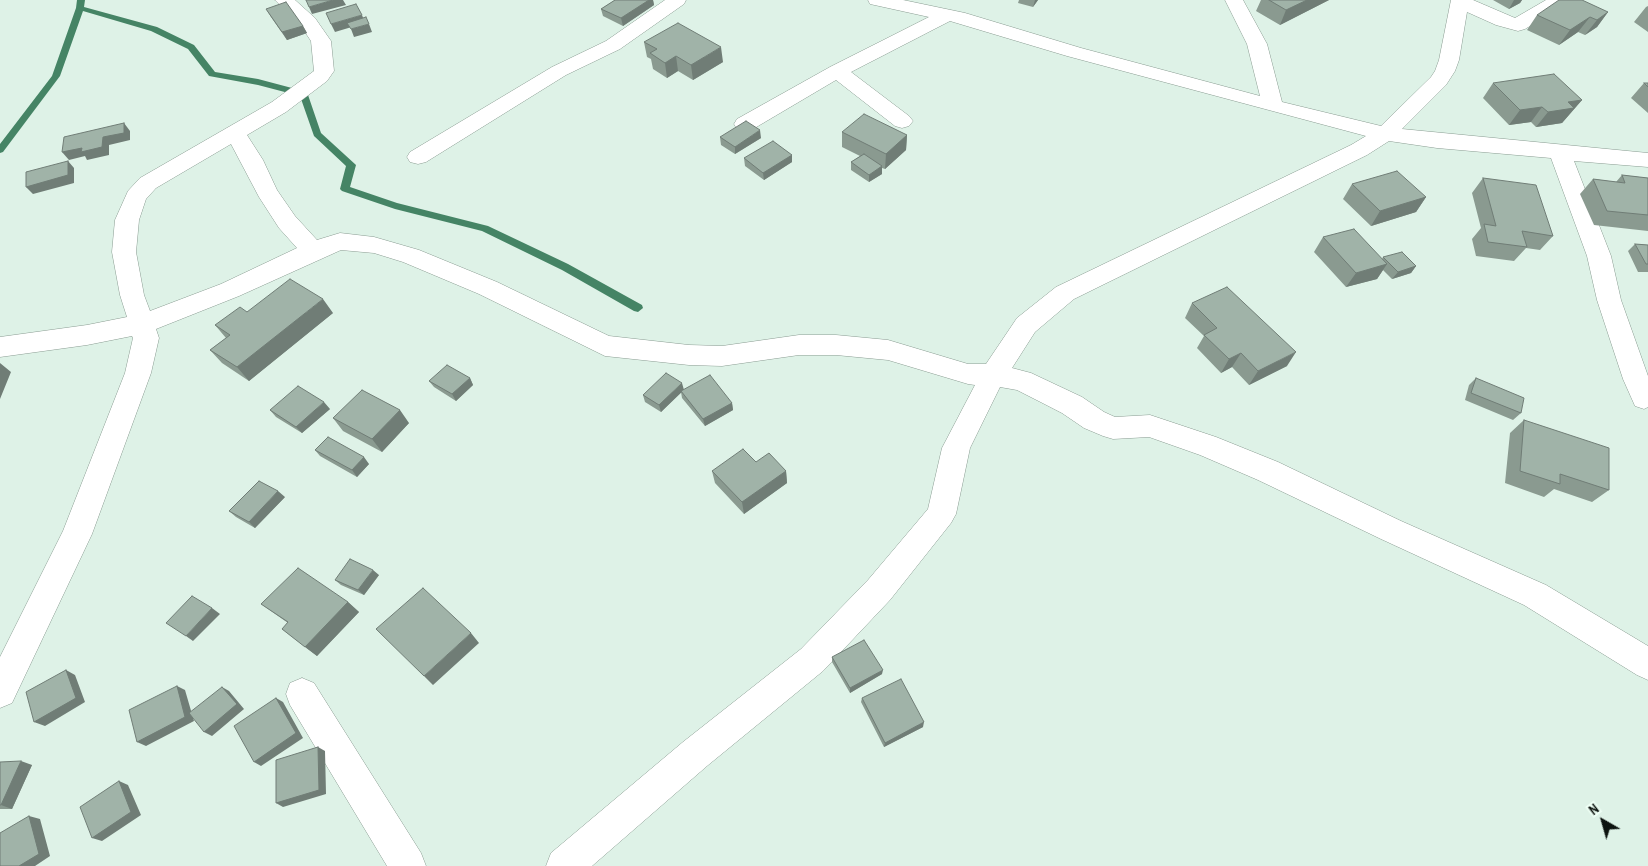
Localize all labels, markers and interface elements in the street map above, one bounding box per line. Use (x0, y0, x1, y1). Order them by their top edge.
north arrow (1578, 796, 1628, 846)
text: N (1585, 800, 1603, 819)

